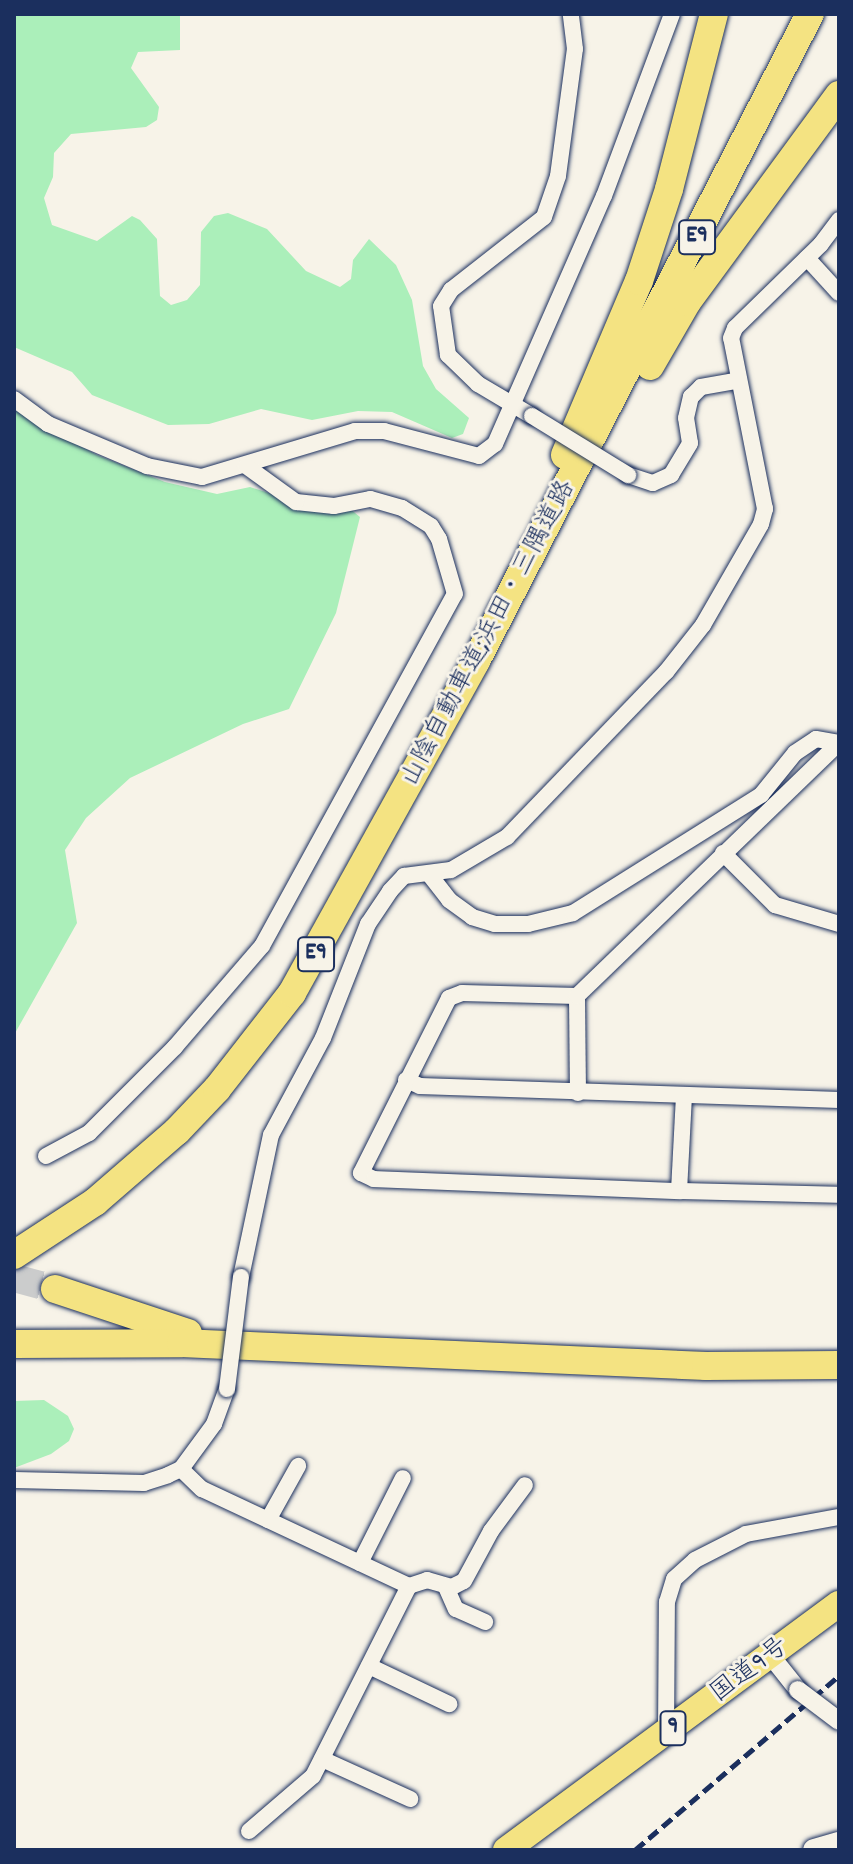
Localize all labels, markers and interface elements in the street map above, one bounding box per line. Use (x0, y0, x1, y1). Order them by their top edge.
road number: E9 (677, 217, 717, 257)
street label: 山陰自動車道;浜田・三隅道路 (395, 476, 583, 792)
road number: E9 (296, 934, 336, 974)
street label: 国道9号 (705, 1631, 795, 1711)
road number: 9 (659, 1708, 687, 1748)

